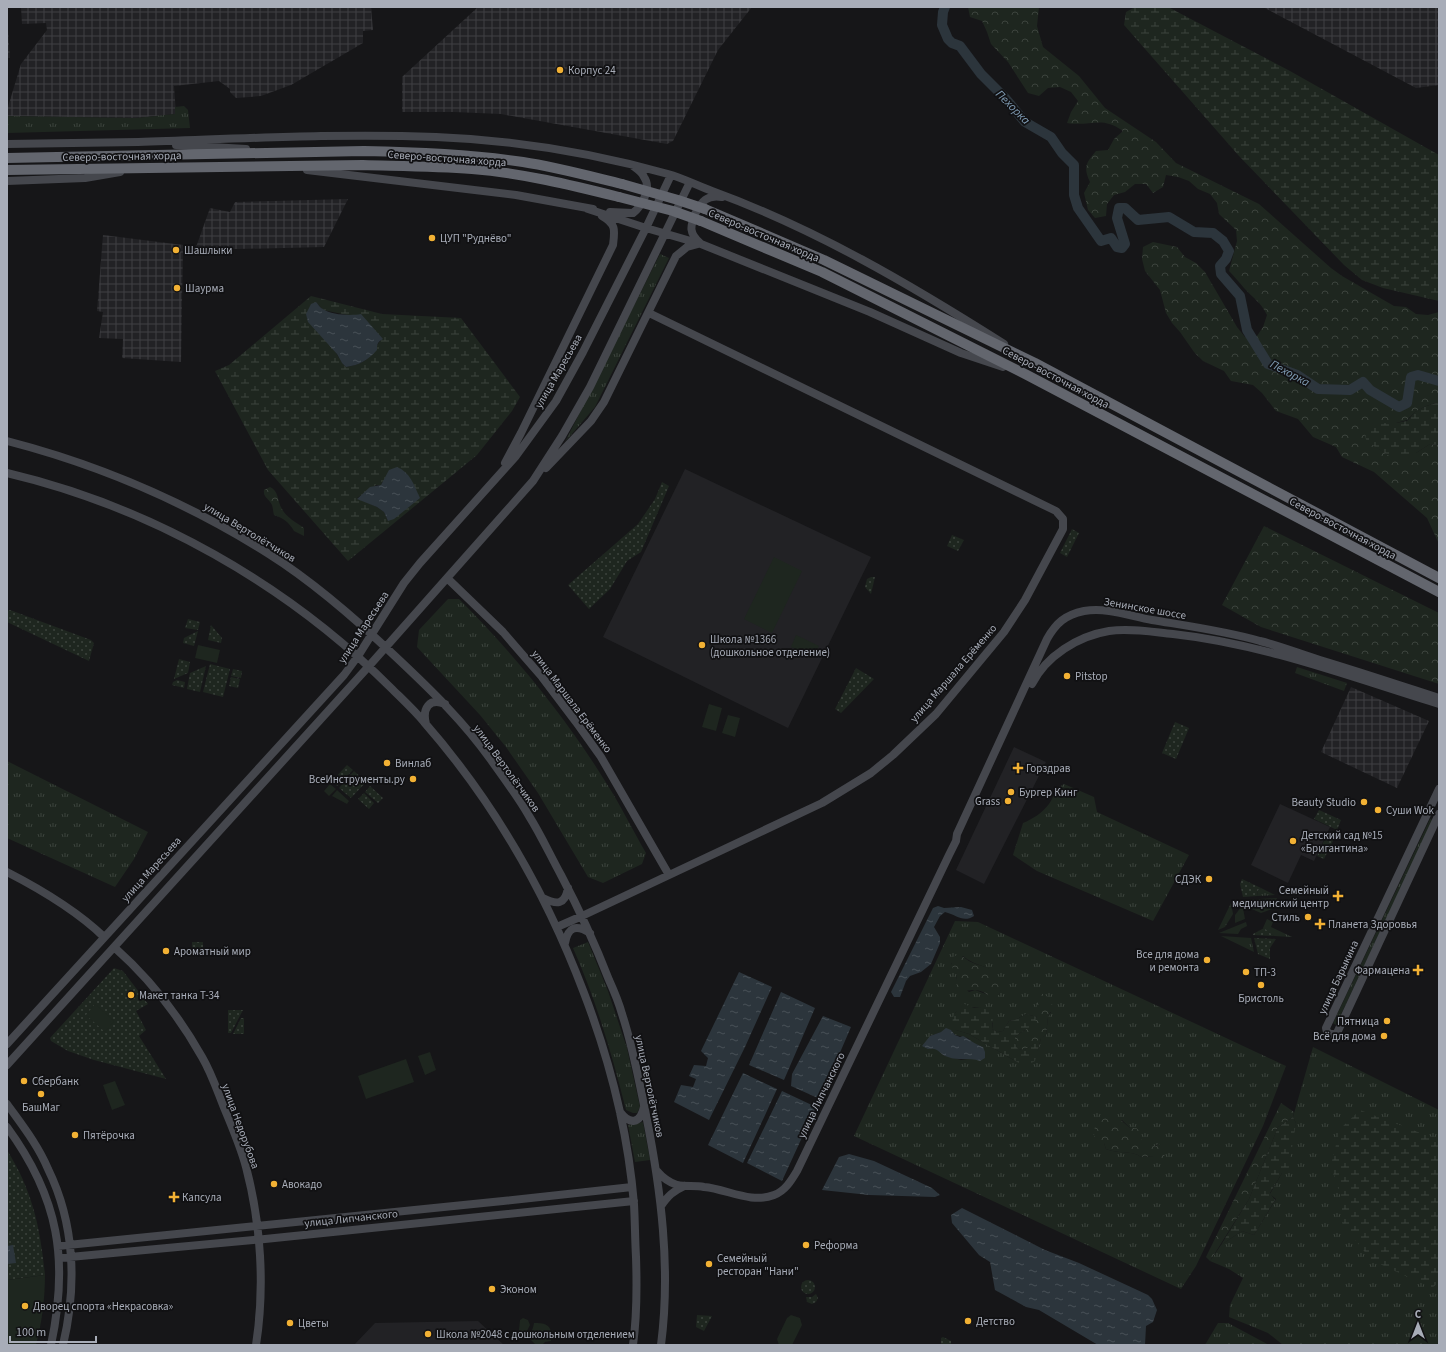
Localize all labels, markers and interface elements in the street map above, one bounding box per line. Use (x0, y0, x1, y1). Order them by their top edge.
place label: Корпус 24 (568, 63, 616, 78)
marker: Корпус 24 (555, 65, 565, 75)
water label: Пехорка (991, 86, 1034, 129)
street label: Северо-восточная хорда (387, 147, 507, 170)
street label: Северо-восточная хорда (62, 148, 182, 165)
street label: Северо-восточная хорда (706, 205, 822, 266)
place label: ЦУП "Руднёво" (440, 231, 511, 246)
marker: ЦУП "Руднёво" (427, 233, 437, 243)
place label: Шашлыки (184, 243, 232, 258)
marker: Шашлыки (171, 245, 181, 255)
place label: Шаурма (185, 281, 224, 296)
marker: Шаурма (172, 283, 182, 293)
street label: улица Маресьева (531, 331, 586, 411)
street label: Северо-восточная хорда (1000, 343, 1112, 412)
water label: Пехорка (1267, 356, 1313, 391)
street label: Северо-восточная хорда (1287, 494, 1399, 563)
street label: улица Вертолётчиков (201, 499, 299, 566)
street label: улица Маресьева (334, 588, 392, 666)
street label: Зенинское шоссе (1103, 594, 1188, 623)
street label: улица Маршала Ерёменко (907, 621, 1000, 726)
place label: Школа №1366 (дошкольное отделение) (710, 632, 830, 660)
marker: Школа №1366 (дошкольное отделение) (697, 640, 707, 650)
street label: улица Маршала Ерёменко (528, 647, 615, 756)
place label: Pitstop (1075, 669, 1108, 684)
marker: Pitstop (1062, 671, 1072, 681)
street label: улица Вертолётчиков (470, 722, 544, 815)
place label: Винлаб (395, 756, 431, 771)
marker: Винлаб (382, 758, 392, 768)
place label: Горздрав (1026, 761, 1071, 776)
marker: Горздрав (1013, 763, 1023, 773)
place label: ВсеИнструменты.ру (309, 772, 405, 787)
marker: ВсеИнструменты.ру (408, 774, 418, 784)
place label: Бургер Кинг (1019, 785, 1078, 800)
marker: Бургер Кинг (1006, 787, 1016, 797)
place label: Grass (975, 794, 1000, 809)
place label: Beauty Studio (1292, 795, 1356, 810)
marker: Grass (1003, 796, 1013, 806)
marker: Beauty Studio (1359, 797, 1369, 807)
place label: Суши Wok (1386, 803, 1435, 818)
marker: Суши Wok (1373, 805, 1383, 815)
place label: Детский сад №15 «Бригантина» (1301, 828, 1383, 856)
street label: улица Маресьева (118, 833, 185, 905)
marker: Детский сад №15 «Бригантина» (1288, 836, 1298, 846)
place label: СДЭК (1175, 872, 1202, 887)
marker: СДЭК (1204, 874, 1214, 884)
place label: Семейный медицинский центр (1232, 883, 1329, 911)
marker: Семейный медицинский центр (1332, 890, 1344, 902)
place label: Стиль (1272, 910, 1300, 925)
marker: Стиль (1303, 912, 1313, 922)
place label: Планета Здоровья (1328, 917, 1417, 932)
marker: Планета Здоровья (1315, 919, 1325, 929)
street label: улица Барыкина (1315, 938, 1362, 1017)
place label: Ароматный мир (174, 944, 251, 959)
marker: Ароматный мир (161, 946, 171, 956)
place label: Все для дома и ремонта (1136, 947, 1199, 975)
marker: Все для дома и ремонта (1202, 955, 1212, 965)
place label: Фармацена (1355, 963, 1410, 978)
place label: ТП-3 (1254, 965, 1276, 980)
marker: Фармацена (1413, 965, 1423, 975)
marker: ТП-3 (1241, 967, 1251, 977)
marker: Бристоль (1256, 980, 1266, 990)
place label: Макет танка Т-34 (139, 988, 220, 1003)
marker: Макет танка Т-34 (126, 990, 136, 1000)
place label: Бристоль (1238, 991, 1284, 1006)
place label: Пятница (1337, 1014, 1379, 1029)
marker: Пятница (1382, 1016, 1392, 1026)
place label: Всё для дома (1313, 1029, 1376, 1044)
marker: Всё для дома (1379, 1031, 1389, 1041)
street label: улица Вертолётчиков (631, 1033, 668, 1139)
street label: улица Липчанского (794, 1050, 849, 1141)
place label: Сбербанк (32, 1074, 79, 1089)
marker: Сбербанк (19, 1076, 29, 1086)
street label: улица Недорубова (218, 1081, 263, 1171)
marker: БашМаг (36, 1089, 46, 1099)
place label: БашМаг (22, 1100, 61, 1115)
place label: Пятёрочка (83, 1128, 135, 1143)
marker: Пятёрочка (70, 1130, 80, 1140)
place label: Авокадо (282, 1177, 322, 1192)
marker: Авокадо (269, 1179, 279, 1189)
place label: Капсула (182, 1190, 222, 1205)
marker: Капсула (169, 1192, 179, 1202)
street label: улица Липчанского (304, 1206, 399, 1231)
place label: Реформа (814, 1238, 858, 1253)
marker: Реформа (801, 1240, 811, 1250)
place label: Семейный ресторан "Нани" (717, 1251, 799, 1279)
marker: Семейный ресторан "Нани" (704, 1259, 714, 1269)
place label: Эконом (500, 1282, 537, 1297)
marker: Эконом (487, 1284, 497, 1294)
place label: Дворец спорта «Некрасовка» (33, 1299, 174, 1314)
marker: Дворец спорта «Некрасовка» (20, 1301, 30, 1311)
north arrow (1398, 1304, 1438, 1344)
text: С (1415, 1307, 1422, 1322)
place label: Детство (976, 1314, 1015, 1329)
place label: Цветы (298, 1316, 329, 1331)
marker: Детство (963, 1316, 973, 1326)
scale bar (10, 1318, 96, 1344)
marker: Цветы (285, 1318, 295, 1328)
text: 100 m (16, 1324, 46, 1341)
place label: Школа №2048 с дошкольным отделением (436, 1327, 635, 1342)
marker: Школа №2048 с дошкольным отделением (423, 1329, 433, 1339)

